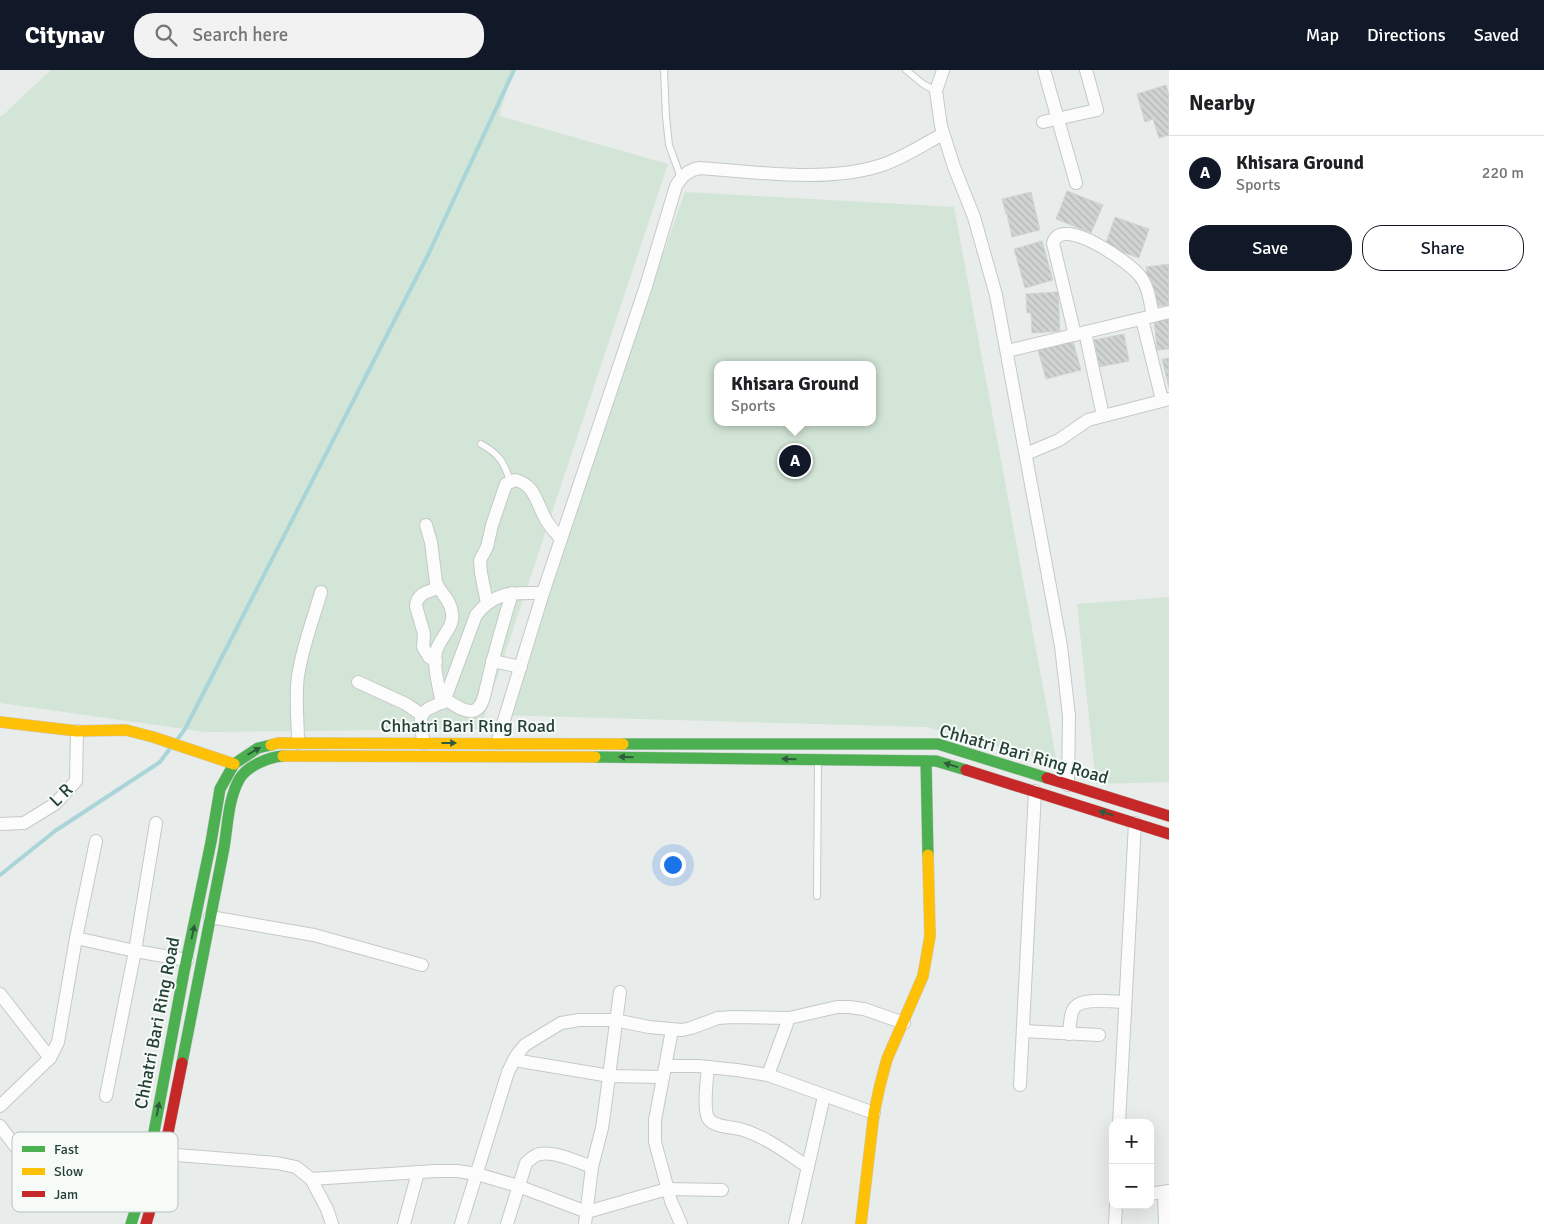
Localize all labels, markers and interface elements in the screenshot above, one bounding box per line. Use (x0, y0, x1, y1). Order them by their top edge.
search box (134, 13, 484, 58)
text: Citynav (25, 20, 104, 50)
icon: search (152, 21, 180, 49)
text: Search here (192, 23, 288, 47)
text: Map (1306, 24, 1339, 46)
text: Directions (1367, 24, 1446, 46)
text: Saved (1474, 24, 1519, 46)
text: Nearby (1189, 90, 1255, 116)
text: Khisara Ground (1236, 151, 1364, 175)
text: A (1200, 163, 1210, 183)
text: 220 m (1482, 163, 1524, 183)
text: Sports (1236, 175, 1281, 195)
button: Save (1189, 225, 1352, 271)
button: Share (1362, 225, 1524, 271)
popup (714, 361, 876, 426)
text: Khisara Ground (731, 372, 859, 396)
text: Sports (731, 396, 776, 416)
pin: A (779, 442, 811, 480)
street label: Chhatri Bari Ring Road (381, 715, 555, 737)
street label: Chhatri Bari Ring Road (937, 719, 1111, 789)
one-way arrow (441, 739, 457, 747)
one-way arrow (247, 747, 260, 756)
one-way arrow (618, 753, 634, 761)
one-way arrow (781, 755, 797, 763)
one-way arrow (943, 761, 958, 769)
street label: L R (45, 779, 77, 811)
one-way arrow (1098, 809, 1113, 817)
your location (660, 852, 686, 878)
one-way arrow (189, 924, 197, 939)
street label: Chhatri Bari Ring Road (130, 935, 184, 1111)
one-way arrow (155, 1100, 163, 1116)
map controls (1109, 1119, 1154, 1209)
button: + (1109, 1119, 1154, 1164)
legend (12, 1132, 178, 1212)
text: Fast (54, 1141, 79, 1158)
text: Slow (54, 1163, 83, 1180)
button: − (1109, 1164, 1154, 1209)
text: Jam (54, 1186, 78, 1203)

